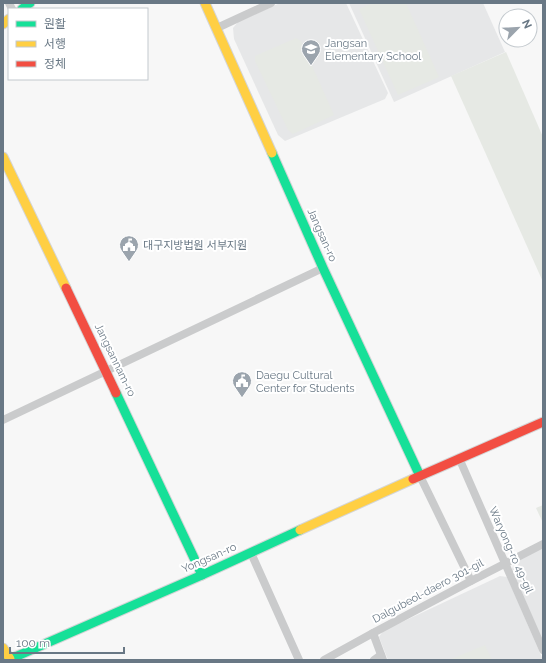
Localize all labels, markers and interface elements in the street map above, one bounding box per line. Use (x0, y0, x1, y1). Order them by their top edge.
legend (8, 8, 148, 80)
north arrow (498, 8, 538, 48)
text: 원활 (44, 17, 66, 31)
text: N (519, 18, 534, 31)
text: 서행 (44, 37, 66, 51)
place label: Jangsan Elementary School (325, 37, 421, 63)
school or university icon: Jangsan Elementary School (300, 38, 322, 66)
text: 정체 (44, 57, 66, 71)
street label: Jangsan-ro (304, 206, 340, 264)
public building icon: 대구지방법원 서부지원 (118, 234, 140, 262)
place label: 대구지방법원 서부지원 (143, 239, 247, 252)
street label: Jangsannam-ro (92, 321, 138, 399)
place label: Daegu Cultural Center for Students (256, 369, 355, 395)
public building icon: Daegu Cultural Center for Students (231, 370, 253, 398)
street label: Waryong-ro 49-gil (486, 505, 536, 595)
street label: Yongsan-ro (180, 540, 239, 576)
street label: Dalgubeol-daero 301-gil (370, 556, 486, 626)
scale bar (10, 629, 124, 655)
text: 100 m (16, 636, 50, 650)

